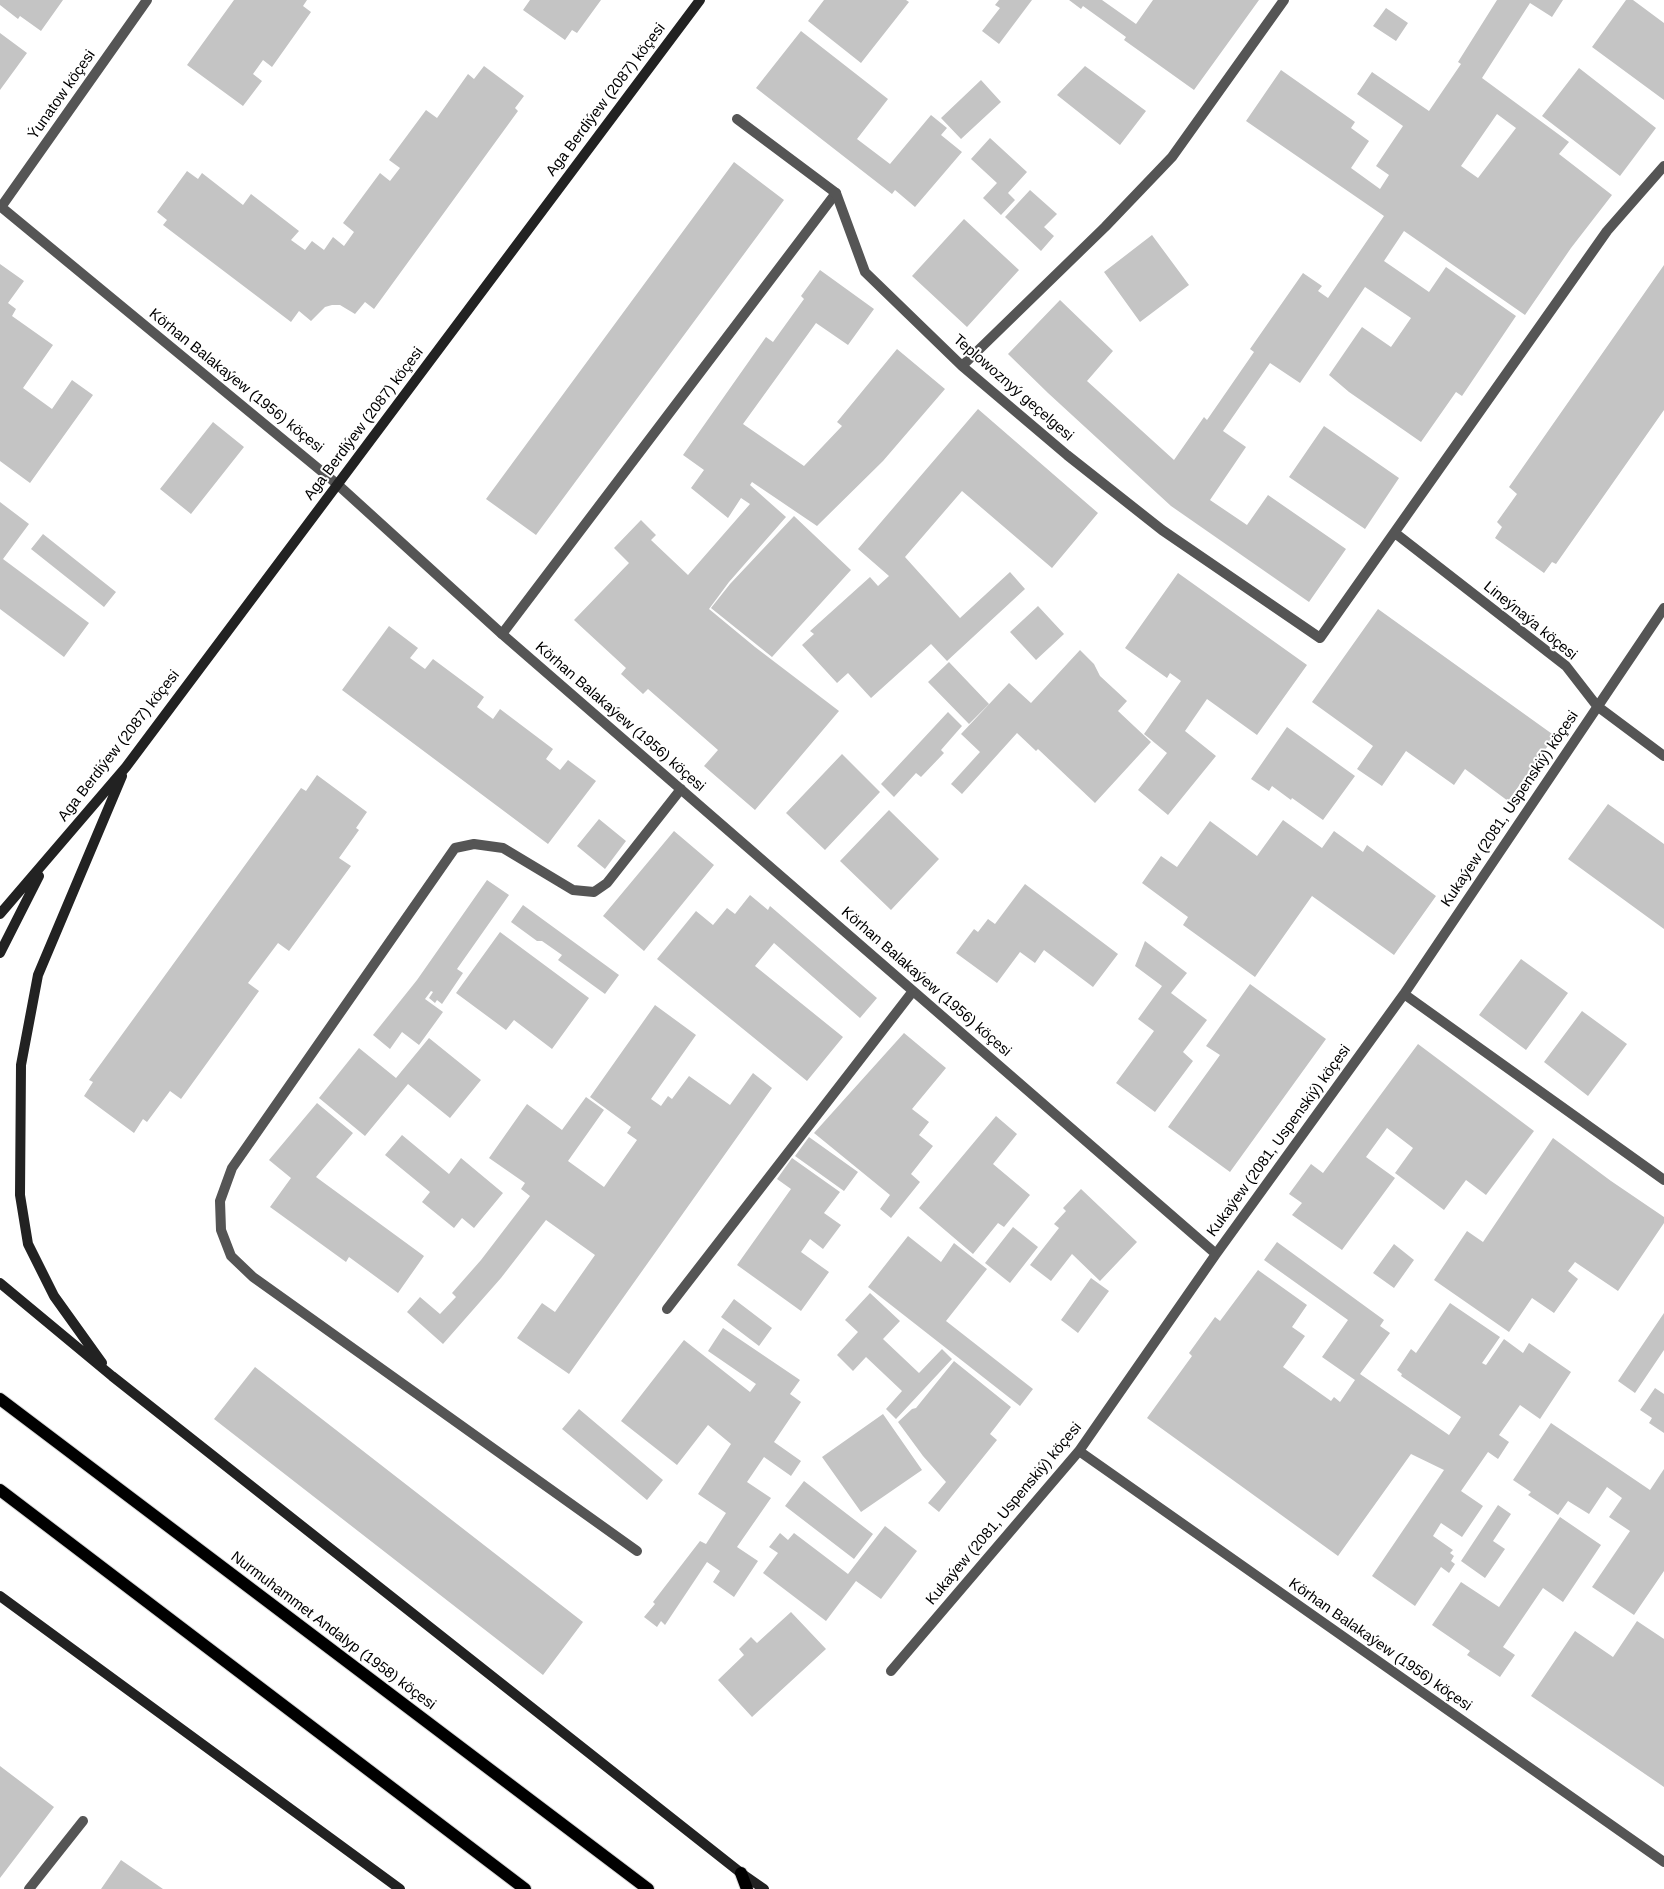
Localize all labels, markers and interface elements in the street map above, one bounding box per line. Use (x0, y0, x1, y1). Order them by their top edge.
street label: Aga Berdiýew (2087) köçesi (543, 20, 669, 180)
street label: Ýunatow köçesi (24, 47, 100, 143)
street label: Körhan Balakaýew (1956) köçesi (145, 305, 327, 457)
street label: Teplowoznyý geçelgesi (949, 331, 1077, 445)
street label: Aga Berdiýew (2087) köçesi (301, 344, 427, 504)
street label: Lineýnaýa köçesi (1480, 578, 1580, 664)
street label: Körhan Balakaýew (1956) köçesi (531, 638, 709, 796)
street label: Aga Berdiýew (2087) köçesi (54, 667, 184, 825)
street label: Kukaýew (2081, Uspenskiý) köçesi (1438, 708, 1582, 910)
street label: Körhan Balakaýew (1956) köçesi (837, 903, 1015, 1061)
street label: Kukaýew (2081, Uspenskiý) köçesi (1203, 1042, 1355, 1240)
street label: Kukaýew (2081, Uspenskiý) köçesi (922, 1419, 1086, 1609)
street label: Nurmuhammet Andalyp (1958) köçesi (227, 1548, 439, 1714)
street label: Körhan Balakaýew (1956) köçesi (1285, 1575, 1475, 1715)

